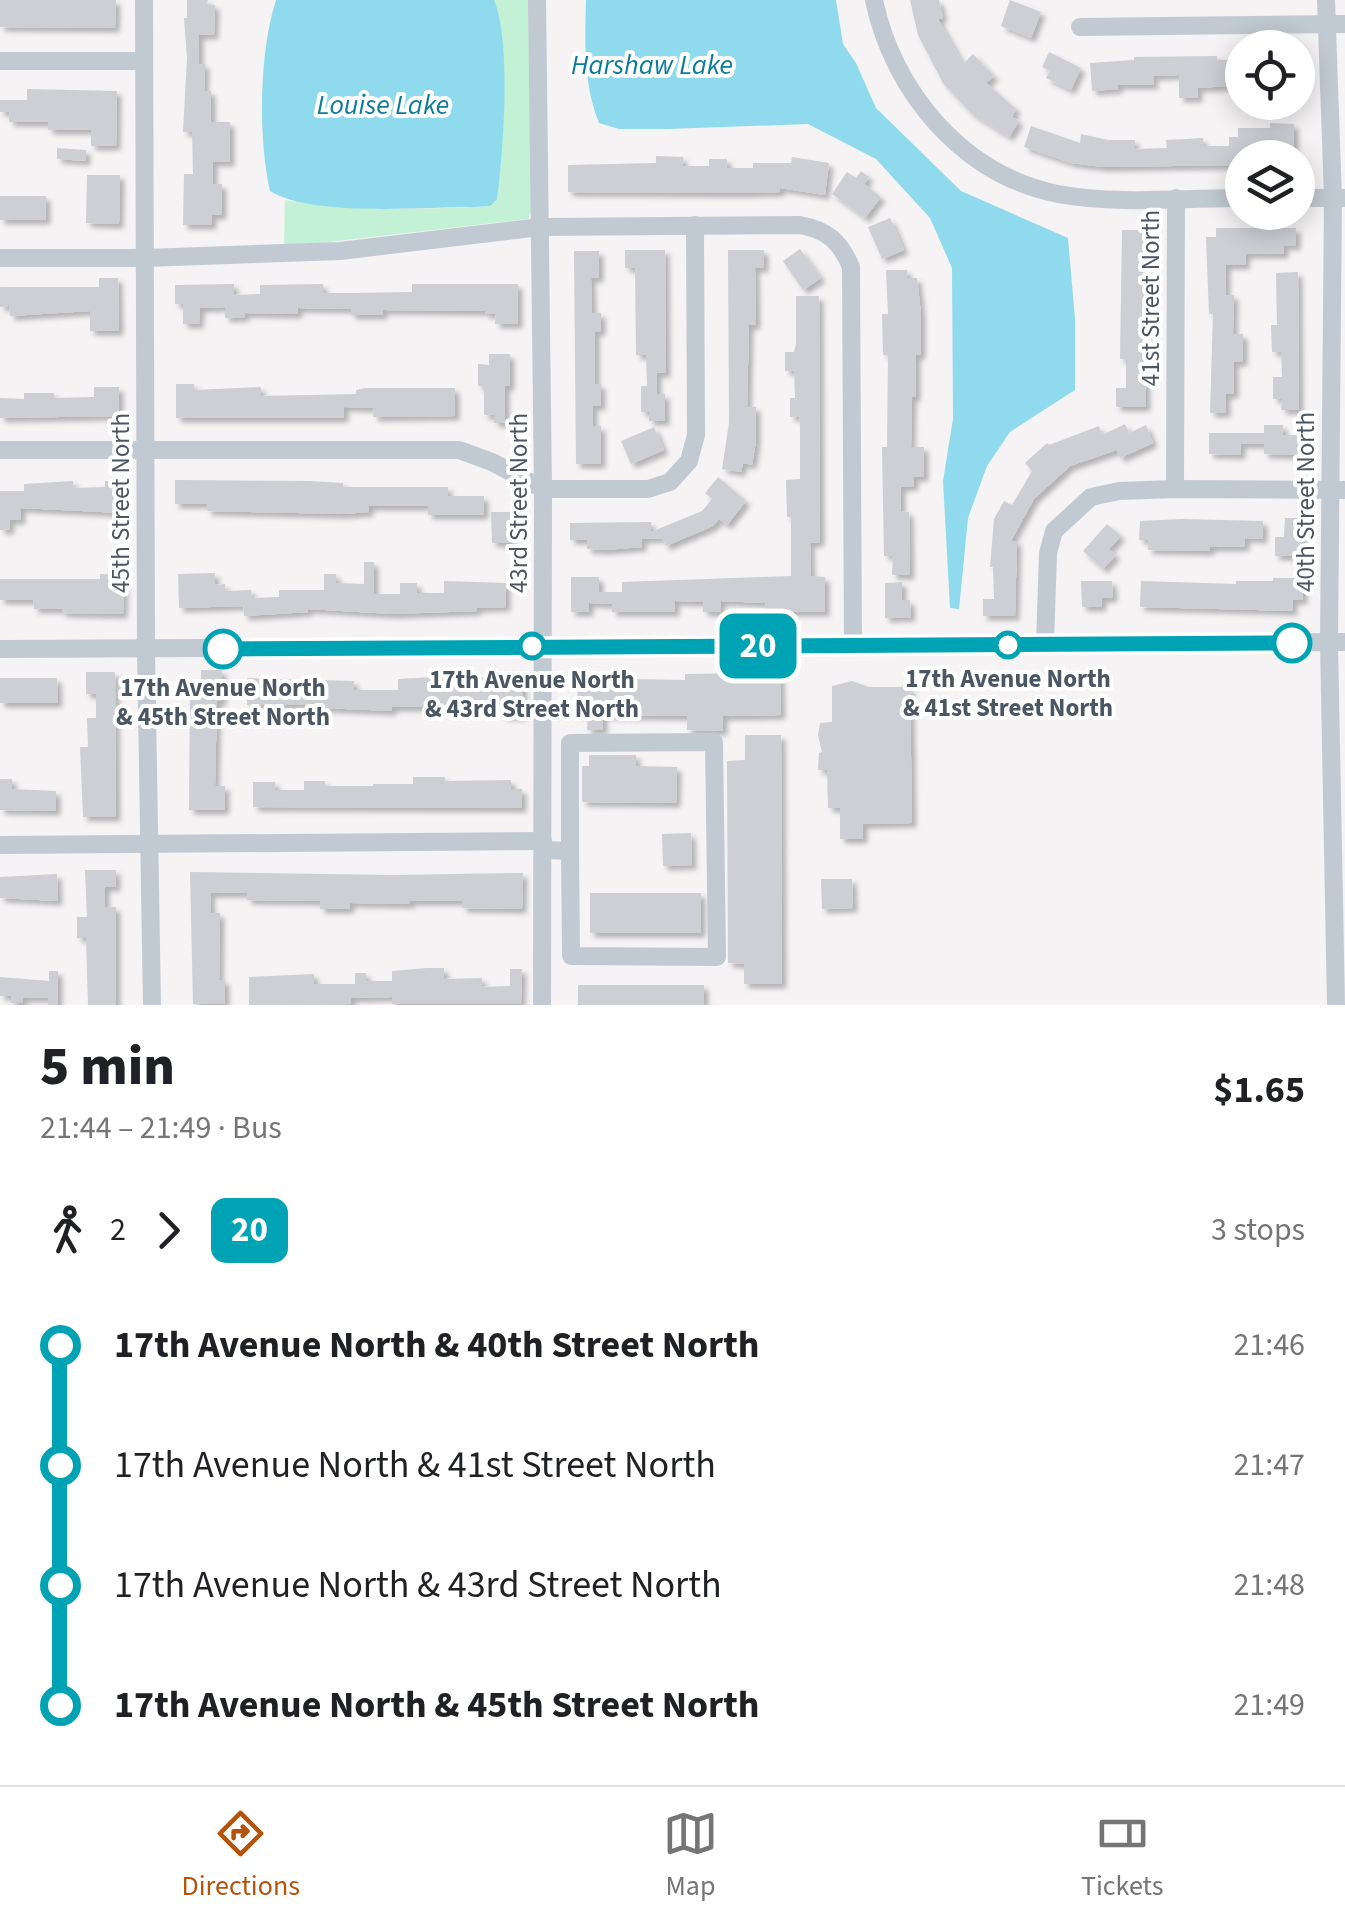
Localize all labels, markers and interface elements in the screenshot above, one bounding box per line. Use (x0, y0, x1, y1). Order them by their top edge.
map controls (1225, 30, 1315, 230)
button: locate (1225, 30, 1315, 120)
water label: Harshaw Lake (571, 45, 733, 85)
water label: Louise Lake (317, 85, 449, 125)
button: layers (1225, 140, 1315, 230)
street label: 41st Street North (1133, 210, 1169, 386)
street label: 40th Street North (1288, 412, 1324, 592)
street label: 45th Street North (103, 413, 139, 593)
street label: 43rd Street North (501, 413, 537, 593)
line badge: 20 (713, 614, 803, 678)
text: 20 (740, 621, 776, 671)
unlabelled marker (1273, 624, 1311, 662)
marker: 17th Avenue North & 45th Street North (204, 630, 242, 668)
marker: 17th Avenue North & 41st Street North (995, 632, 1021, 658)
marker: 17th Avenue North & 43rd Street North (519, 633, 545, 659)
place label: 17th Avenue North & 41st Street North (903, 661, 1113, 726)
place label: 17th Avenue North & 43rd Street North (425, 662, 639, 727)
place label: 17th Avenue North & 45th Street North (116, 670, 330, 735)
text: 5 min (40, 1028, 175, 1106)
text: $1.65 (1213, 1063, 1305, 1117)
text: 21:44 – 21:49 · Bus (40, 1105, 282, 1151)
icon: walk (40, 1203, 95, 1258)
icon: forward (141, 1203, 196, 1258)
text: 20 (231, 1205, 268, 1255)
text: 2 (110, 1207, 126, 1253)
text: 3 stops (1211, 1207, 1305, 1253)
text: 17th Avenue North & 40th Street North (114, 1318, 759, 1372)
text: 21:46 (1233, 1322, 1305, 1368)
text: 17th Avenue North & 41st Street North (114, 1438, 716, 1492)
text: 21:47 (1233, 1442, 1305, 1488)
text: 17th Avenue North & 43rd Street North (114, 1558, 722, 1612)
text: 21:48 (1233, 1562, 1305, 1608)
text: 17th Avenue North & 45th Street North (114, 1678, 759, 1732)
text: 21:49 (1233, 1682, 1305, 1728)
tab: Directions (181, 1806, 300, 1906)
tab: Map (663, 1806, 718, 1906)
tab: Tickets (1081, 1806, 1164, 1906)

